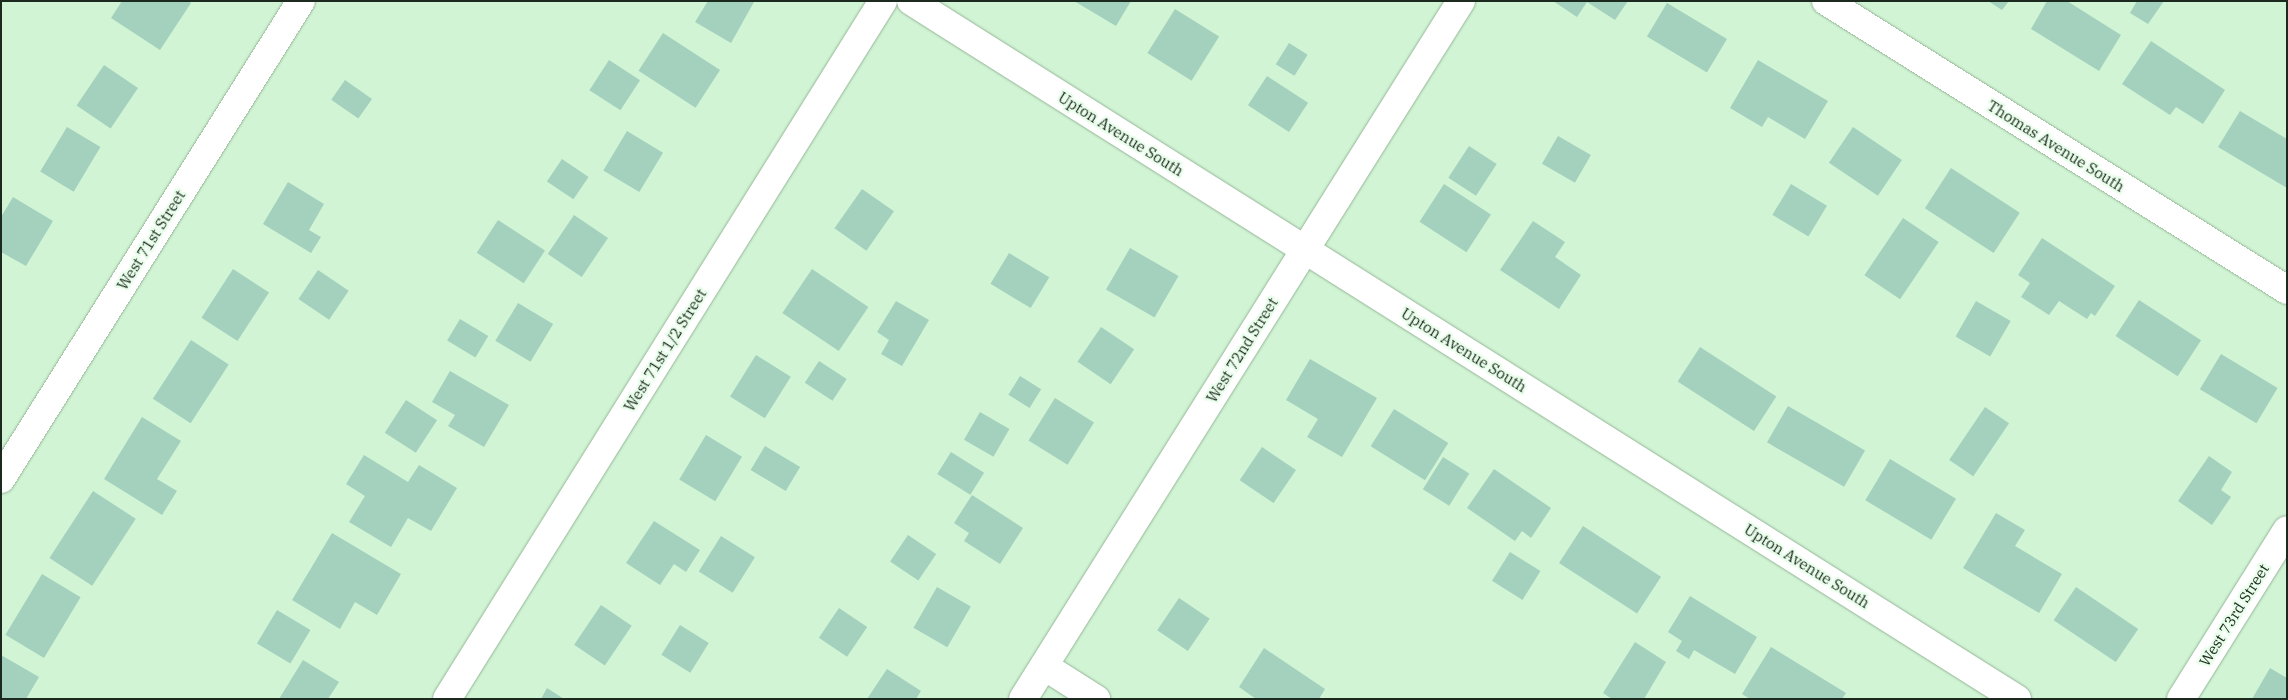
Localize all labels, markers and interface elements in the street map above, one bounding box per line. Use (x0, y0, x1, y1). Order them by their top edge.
street label: Upton Avenue South (1055, 88, 1187, 180)
street label: Thomas Avenue South (1984, 96, 2128, 196)
street label: West 71st Street (113, 187, 189, 293)
street label: West 71st 1/2 Street (620, 285, 710, 415)
street label: West 72nd Street (1203, 294, 1281, 406)
street label: Upton Avenue South (1398, 304, 1530, 396)
street label: Upton Avenue South (1741, 520, 1873, 612)
street label: West 73rd Street (2195, 561, 2273, 669)

